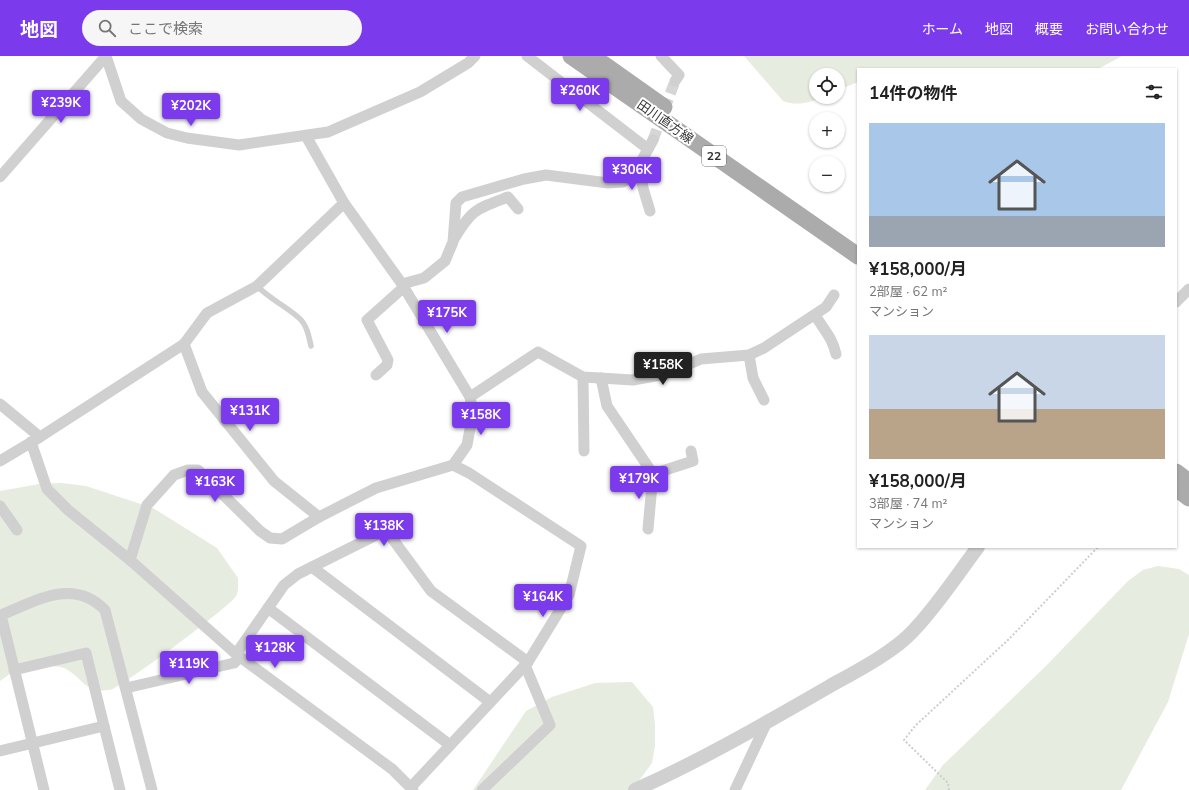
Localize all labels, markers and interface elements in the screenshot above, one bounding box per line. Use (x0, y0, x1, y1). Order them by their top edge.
search box (82, 10, 362, 46)
text: 地図 (20, 17, 58, 43)
icon: search (96, 17, 118, 39)
text: ここで検索 (128, 19, 203, 39)
text: ホーム (921, 20, 963, 39)
text: 地図 (985, 20, 1013, 39)
text: 概要 (1035, 20, 1063, 39)
text: お問い合わせ (1085, 20, 1169, 39)
map controls (809, 68, 845, 192)
button: locate (809, 68, 845, 104)
pin: ¥260K (552, 78, 608, 112)
icon: filters (1143, 81, 1165, 103)
text: ¥260K (560, 82, 600, 100)
text: 14件の物件 (869, 82, 957, 105)
pin: ¥239K (33, 90, 89, 124)
pin: ¥202K (163, 93, 219, 127)
text: ¥239K (41, 94, 81, 112)
street label: 田川直方線 (633, 96, 697, 148)
text: ¥202K (171, 97, 211, 115)
button: + (809, 112, 845, 148)
road number: 22 (702, 146, 726, 166)
icon: home (981, 149, 1053, 221)
button: − (809, 156, 845, 192)
pin: ¥306K (604, 157, 660, 191)
text: ¥306K (612, 161, 652, 179)
text: ¥158,000/月 (869, 258, 967, 281)
text: 2部屋 · 62 m² (869, 283, 947, 301)
pin: ¥175K (419, 300, 475, 334)
text: マンション (869, 303, 934, 321)
text: ¥175K (427, 304, 467, 322)
pin: ¥158K (635, 352, 691, 386)
text: ¥158K (643, 356, 683, 374)
icon: home (981, 361, 1053, 433)
pin: ¥131K (222, 398, 278, 432)
text: ¥131K (230, 402, 270, 420)
pin: ¥158K (453, 402, 509, 436)
text: ¥158K (461, 406, 501, 424)
pin: ¥179K (611, 466, 667, 500)
pin: ¥163K (187, 469, 243, 503)
text: ¥179K (619, 470, 659, 488)
text: ¥158,000/月 (869, 470, 967, 493)
text: ¥163K (195, 473, 235, 491)
text: 3部屋 · 74 m² (869, 495, 947, 513)
pin: ¥138K (356, 513, 412, 547)
text: マンション (869, 515, 934, 533)
text: ¥138K (364, 517, 404, 535)
pin: ¥164K (515, 584, 571, 618)
text: ¥164K (523, 588, 563, 606)
pin: ¥128K (247, 635, 303, 669)
text: ¥128K (255, 639, 295, 657)
pin: ¥119K (161, 651, 217, 685)
text: ¥119K (169, 655, 209, 673)

